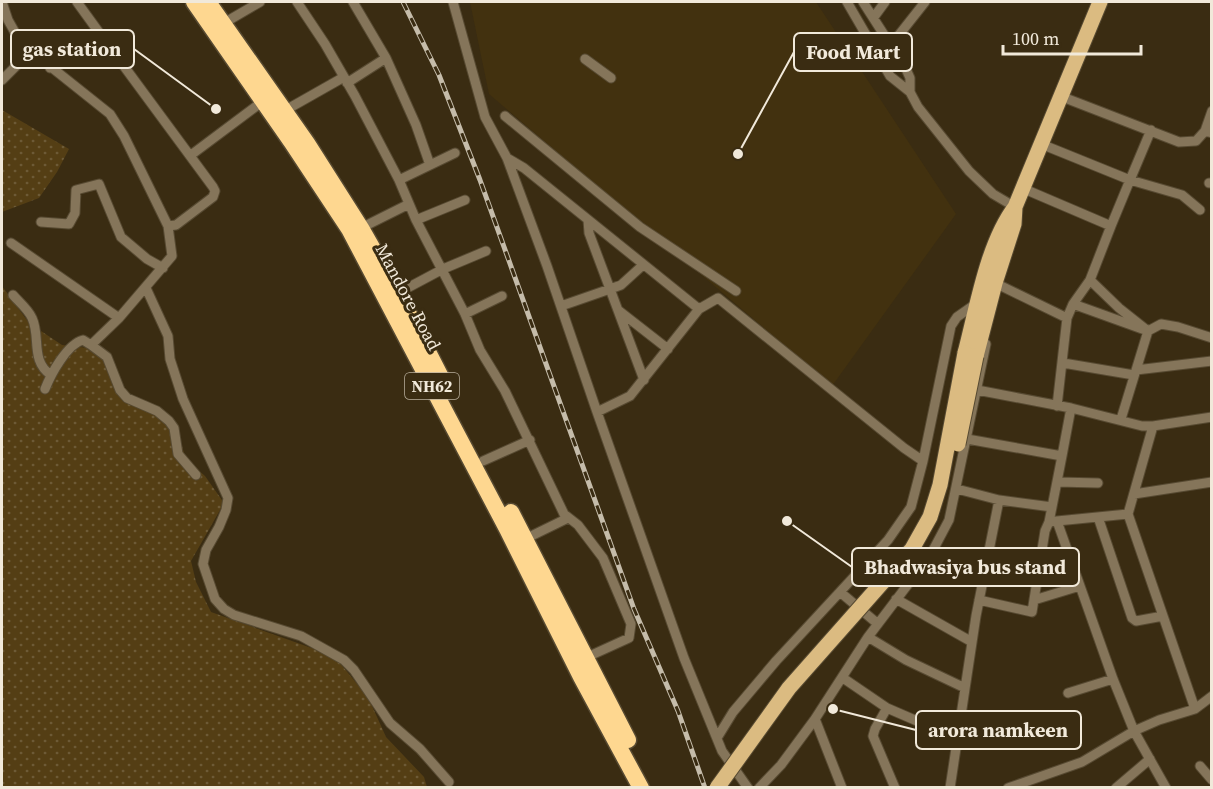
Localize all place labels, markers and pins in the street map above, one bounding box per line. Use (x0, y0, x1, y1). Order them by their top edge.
callout: gas station (11, 30, 134, 68)
callout: Food Mart (794, 33, 912, 71)
callout: Bhadwasiya bus stand (852, 548, 1079, 586)
callout: arora namkeen (916, 711, 1081, 749)

